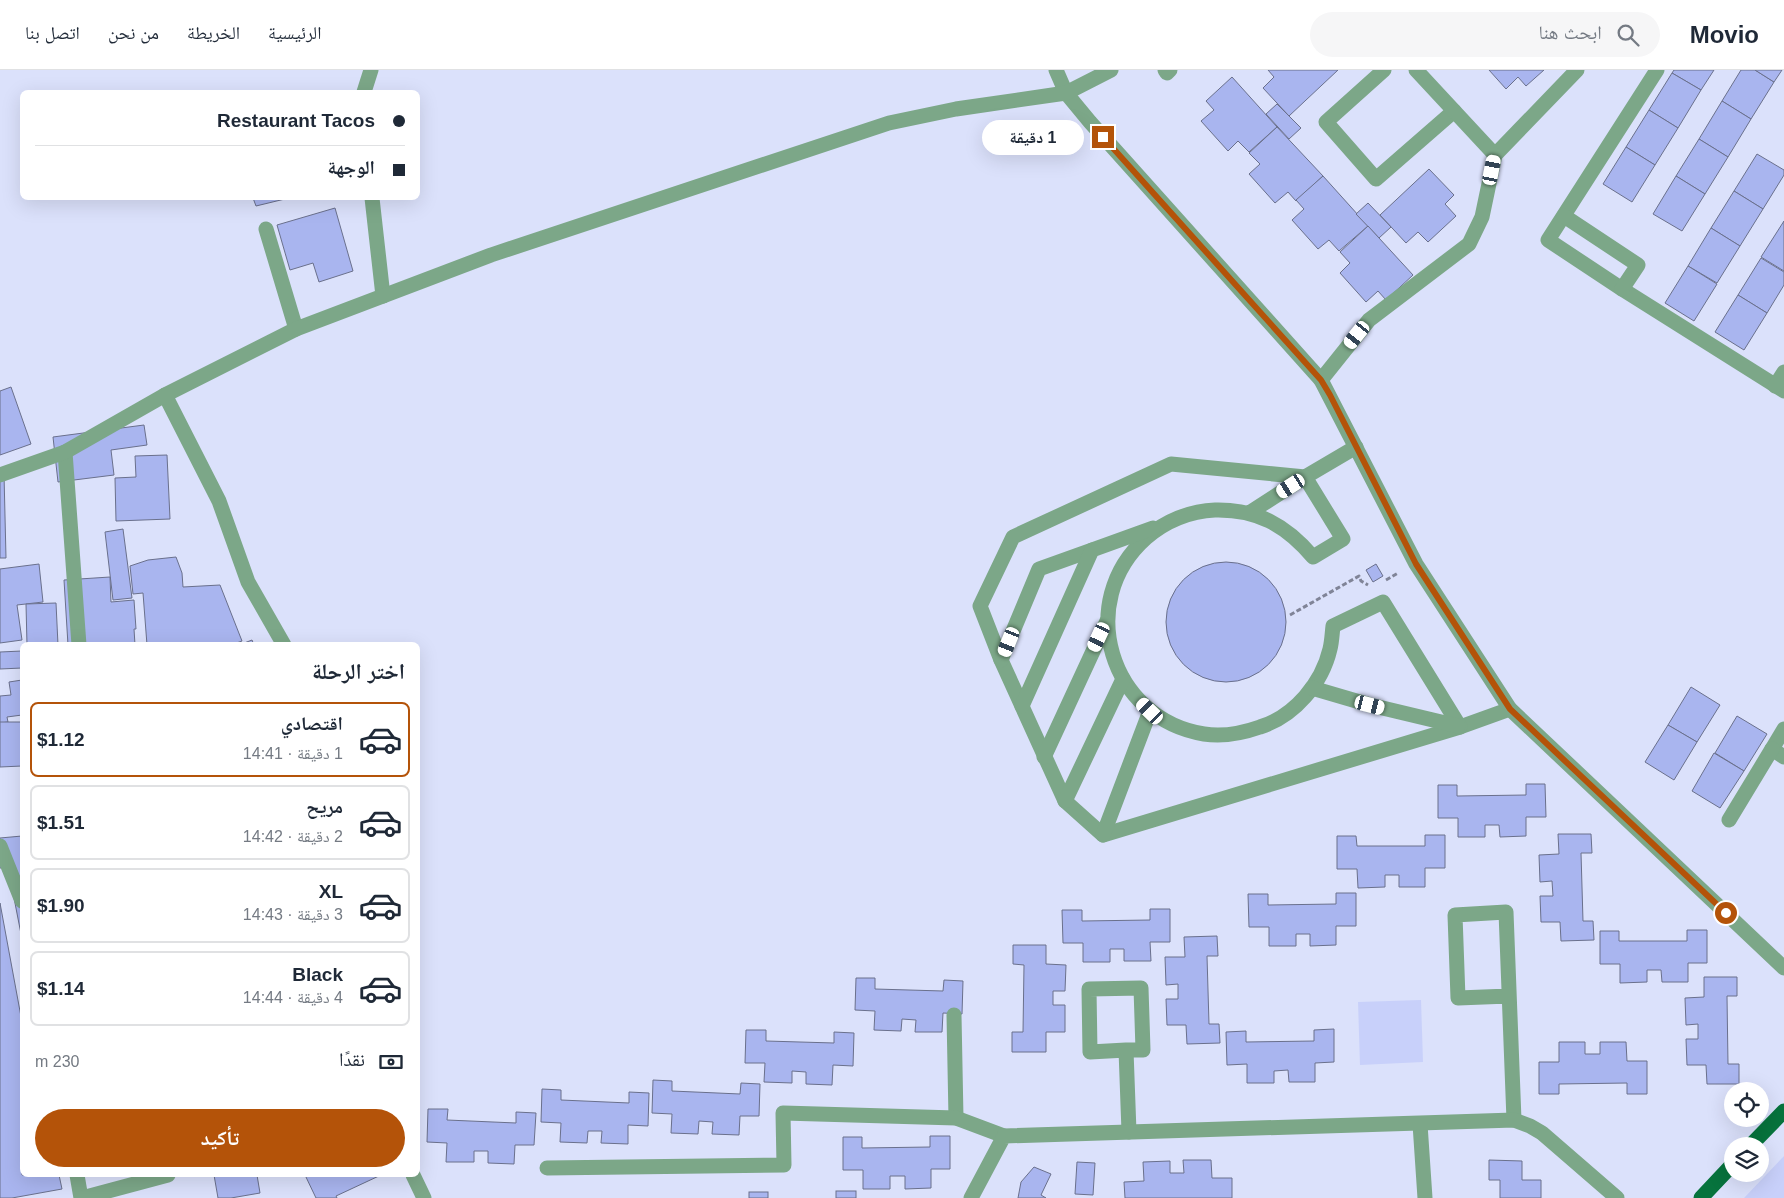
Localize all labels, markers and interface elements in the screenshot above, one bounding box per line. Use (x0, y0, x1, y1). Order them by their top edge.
search box (1310, 12, 1660, 57)
icon: search (1614, 21, 1642, 49)
text: Movio (1690, 21, 1759, 48)
text: ابحث هنا (1538, 22, 1602, 43)
text: اتصل بنا (25, 23, 80, 43)
text: من نحن (108, 23, 159, 43)
text: الخريطة (187, 23, 240, 43)
text: الرئيسية (268, 23, 321, 43)
text: Restaurant Tacos (217, 110, 375, 131)
callout: 1 دقيقة (983, 120, 1086, 154)
route end (1092, 126, 1114, 148)
text: 1 دقيقة (1010, 129, 1056, 146)
car (1481, 154, 1502, 186)
text: الوجهة (327, 157, 375, 178)
car (1341, 319, 1372, 351)
car (1274, 472, 1307, 500)
car (1085, 620, 1112, 654)
car (996, 625, 1021, 659)
text: اختر الرحلة (312, 659, 405, 684)
car (1353, 694, 1386, 716)
car (1134, 695, 1166, 727)
text: اقتصادي (281, 713, 343, 734)
icon: car (358, 717, 403, 762)
text: $1.12 (37, 729, 85, 750)
text: 1 دقيقة · 14:41 (243, 745, 343, 762)
text: مريح (306, 796, 343, 817)
icon: car (358, 800, 403, 845)
text: $1.51 (37, 812, 85, 833)
text: 2 دقيقة · 14:42 (243, 828, 343, 845)
text: XL (319, 881, 343, 902)
icon: car (358, 883, 403, 928)
text: $1.90 (37, 895, 85, 916)
route start (1715, 902, 1737, 924)
text: 3 دقيقة · 14:43 (243, 906, 343, 923)
text: Black (292, 964, 343, 985)
icon: car (358, 966, 403, 1011)
text: $1.14 (37, 978, 85, 999)
text: 4 دقيقة · 14:44 (243, 989, 343, 1006)
icon: cash (377, 1048, 405, 1076)
text: نقدًا (339, 1049, 365, 1070)
text: 230 m (35, 1053, 79, 1070)
map controls (1724, 1082, 1769, 1182)
button: locate (1724, 1082, 1769, 1127)
button: تأكيد (35, 1109, 405, 1167)
button: layers (1724, 1137, 1769, 1182)

